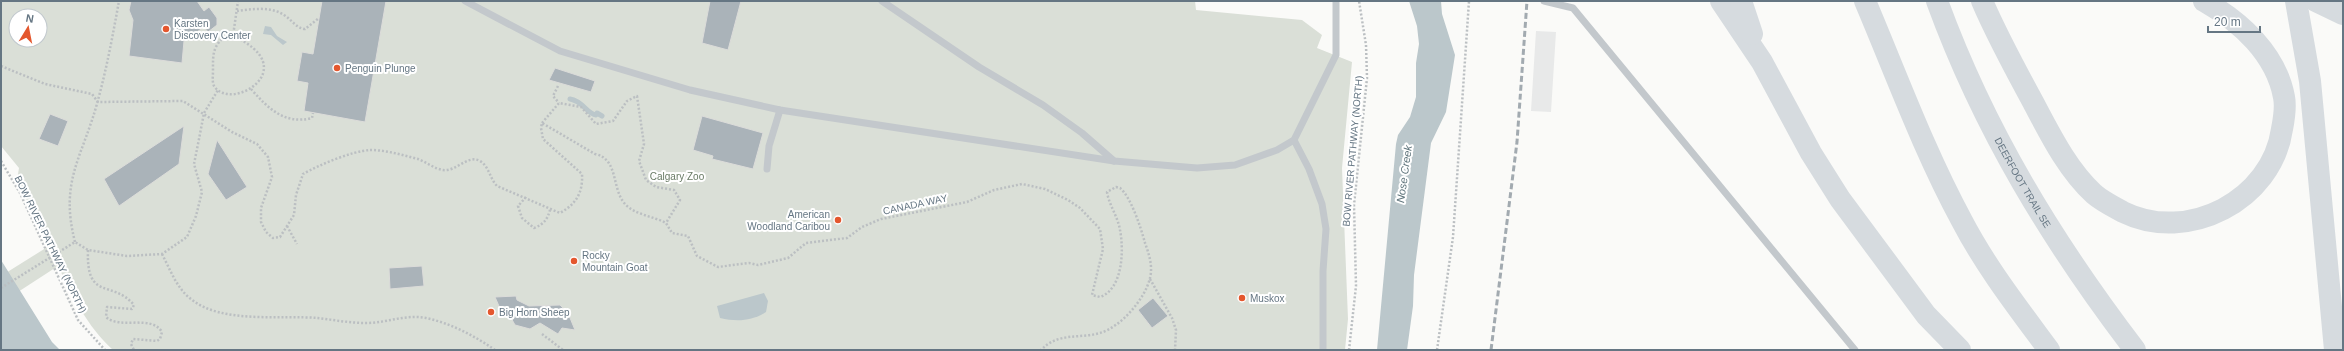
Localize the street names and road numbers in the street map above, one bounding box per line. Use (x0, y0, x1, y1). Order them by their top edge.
street label: BOW RIVER PATHWAY (NORTH) (1340, 75, 1365, 227)
street label: DEERFOOT TRAIL SE (1992, 136, 2053, 230)
street label: BOW RIVER PATHWAY (NORTH) (12, 174, 89, 315)
street label: CANADA WAY (882, 192, 949, 217)

